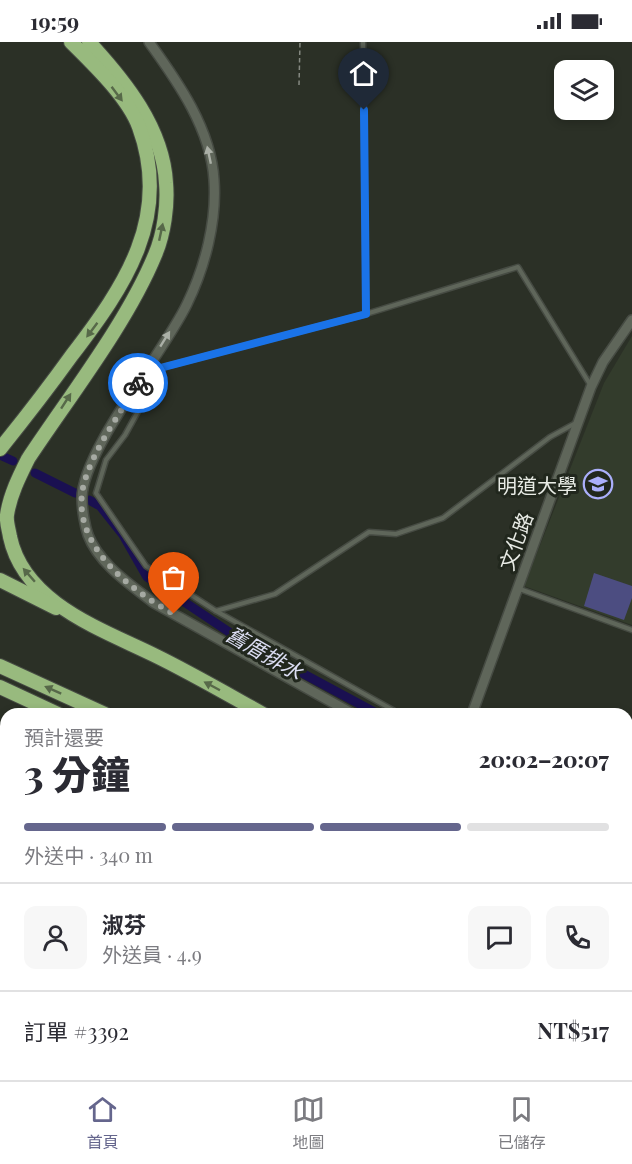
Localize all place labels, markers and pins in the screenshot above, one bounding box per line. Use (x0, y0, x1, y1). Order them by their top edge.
pin (338, 48, 389, 110)
school or university icon: 明道大學 (582, 468, 614, 500)
place label: 明道大學 (497, 471, 577, 498)
pin (148, 552, 199, 614)

